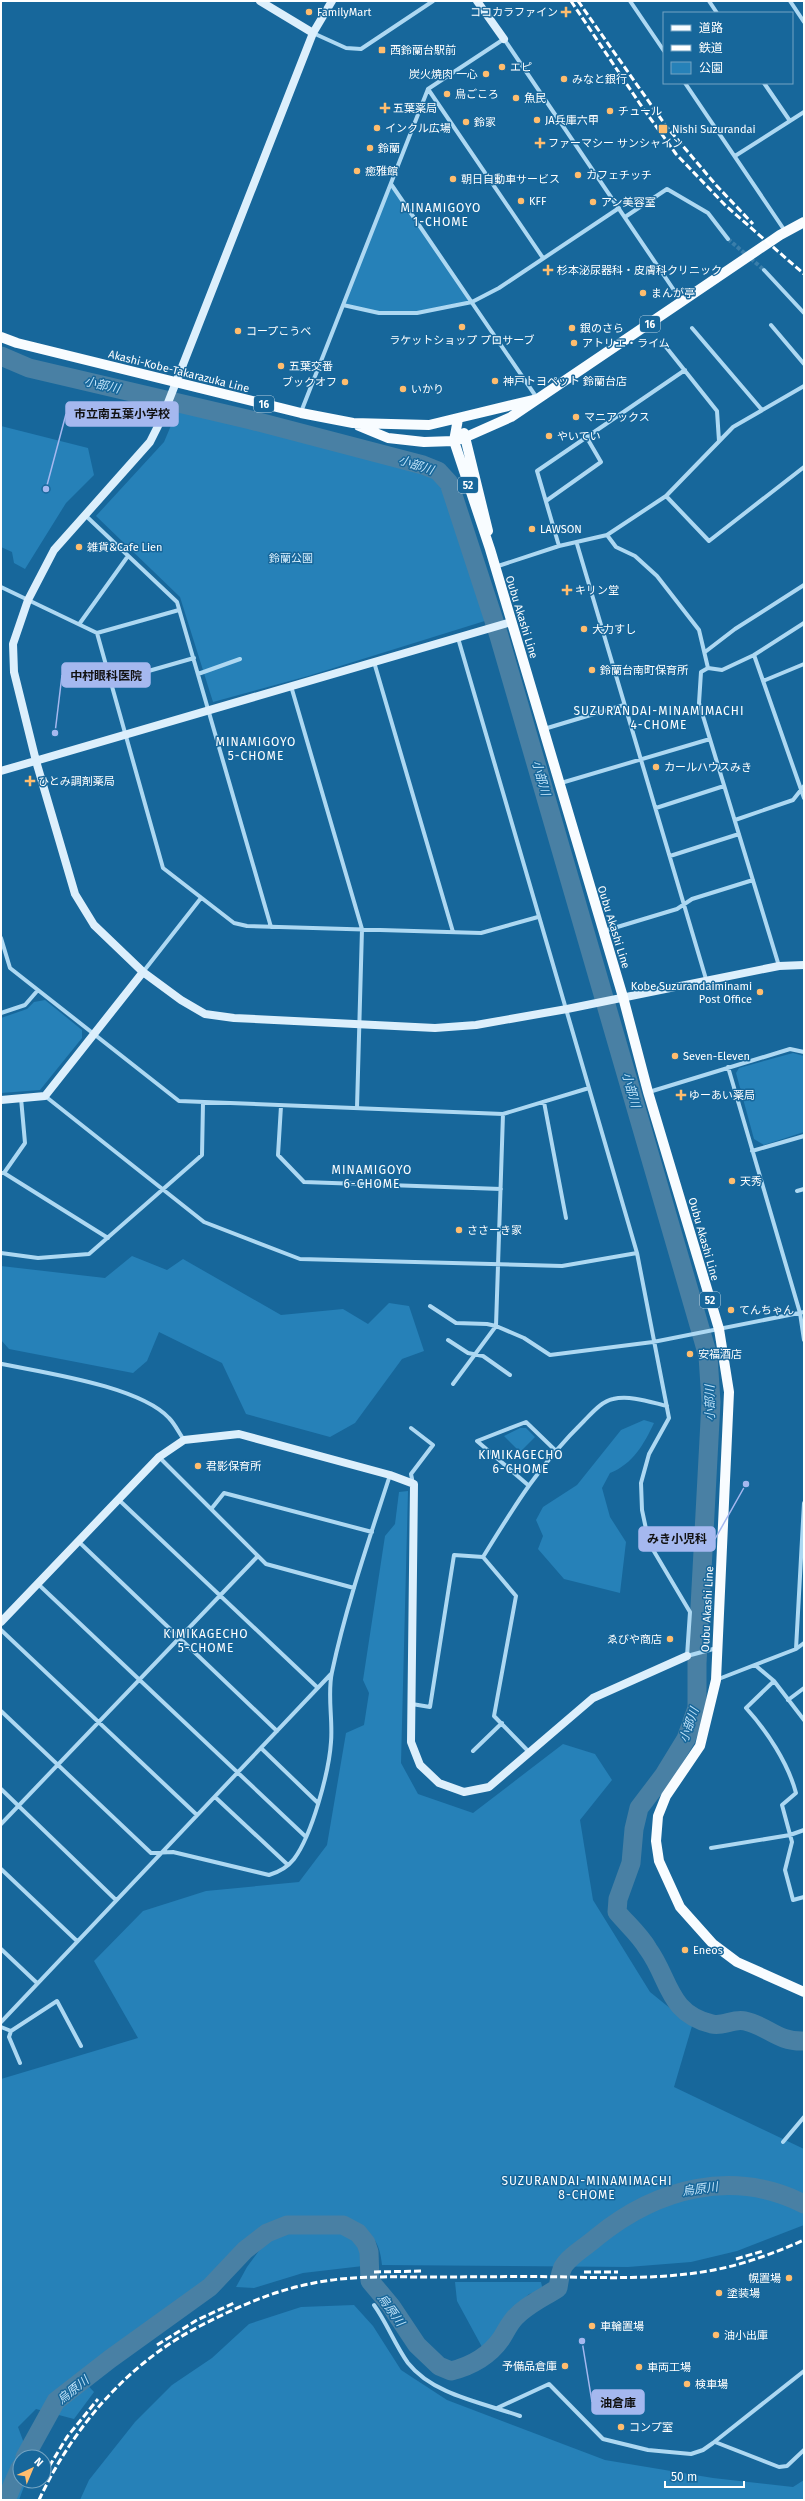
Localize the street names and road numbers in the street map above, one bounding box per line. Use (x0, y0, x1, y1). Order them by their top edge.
road number: 16 (640, 316, 660, 332)
street label: Akashi-Kobe-Takarazuka Line (107, 348, 251, 395)
road number: 16 (254, 396, 274, 412)
road number: 52 (458, 477, 478, 493)
street label: Oubu Akashi Line (503, 574, 540, 660)
street label: Oubu Akashi Line (595, 884, 632, 970)
street label: Oubu Akashi Line (685, 1196, 722, 1282)
road number: 52 (700, 1292, 720, 1308)
street label: Oubu Akashi Line (699, 1566, 716, 1652)

